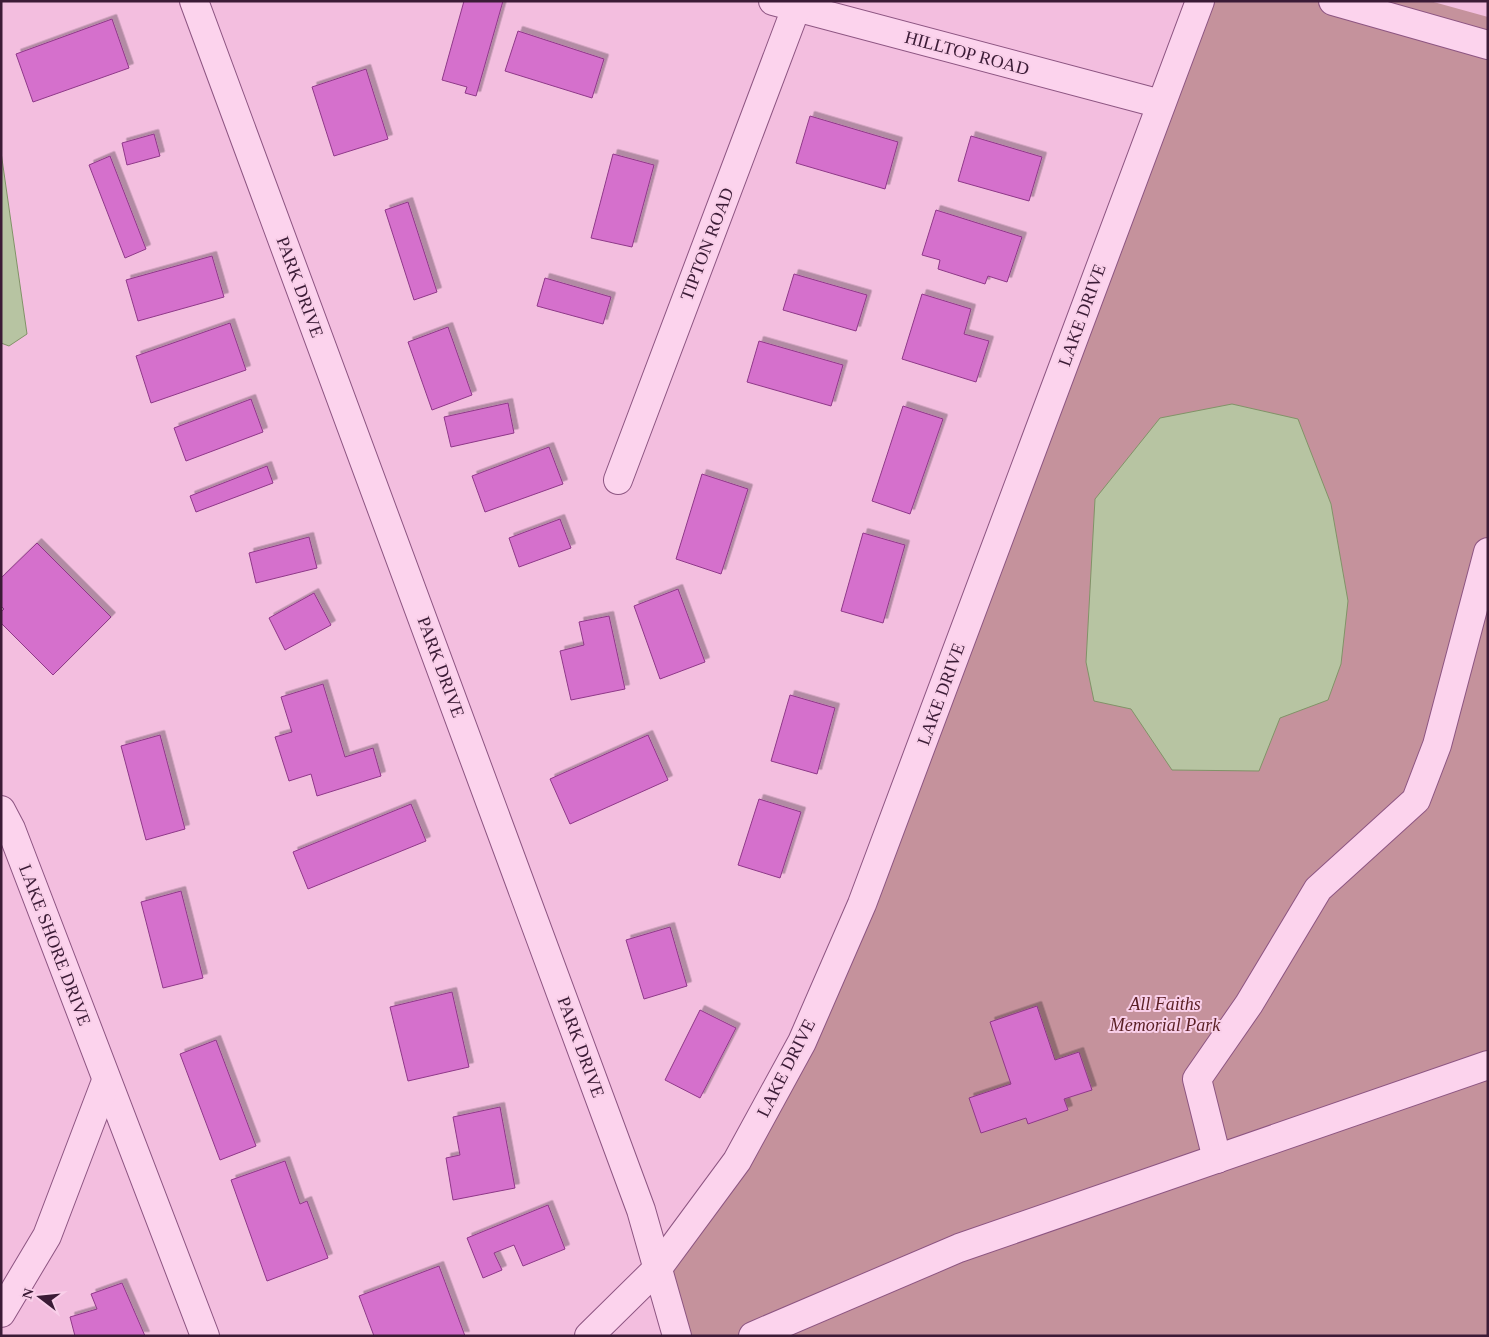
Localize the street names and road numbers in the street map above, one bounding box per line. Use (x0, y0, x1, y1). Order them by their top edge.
street label: HILLTOP ROAD (903, 27, 1031, 79)
street label: TIPTON ROAD (676, 185, 738, 303)
street label: PARK DRIVE (273, 234, 328, 340)
street label: LAKE DRIVE (1054, 261, 1110, 369)
street label: PARK DRIVE (414, 614, 469, 720)
street label: LAKE DRIVE (913, 640, 969, 748)
street label: LAKE SHORE DRIVE (15, 862, 95, 1028)
street label: PARK DRIVE (554, 994, 609, 1100)
street label: LAKE DRIVE (753, 1016, 819, 1120)

